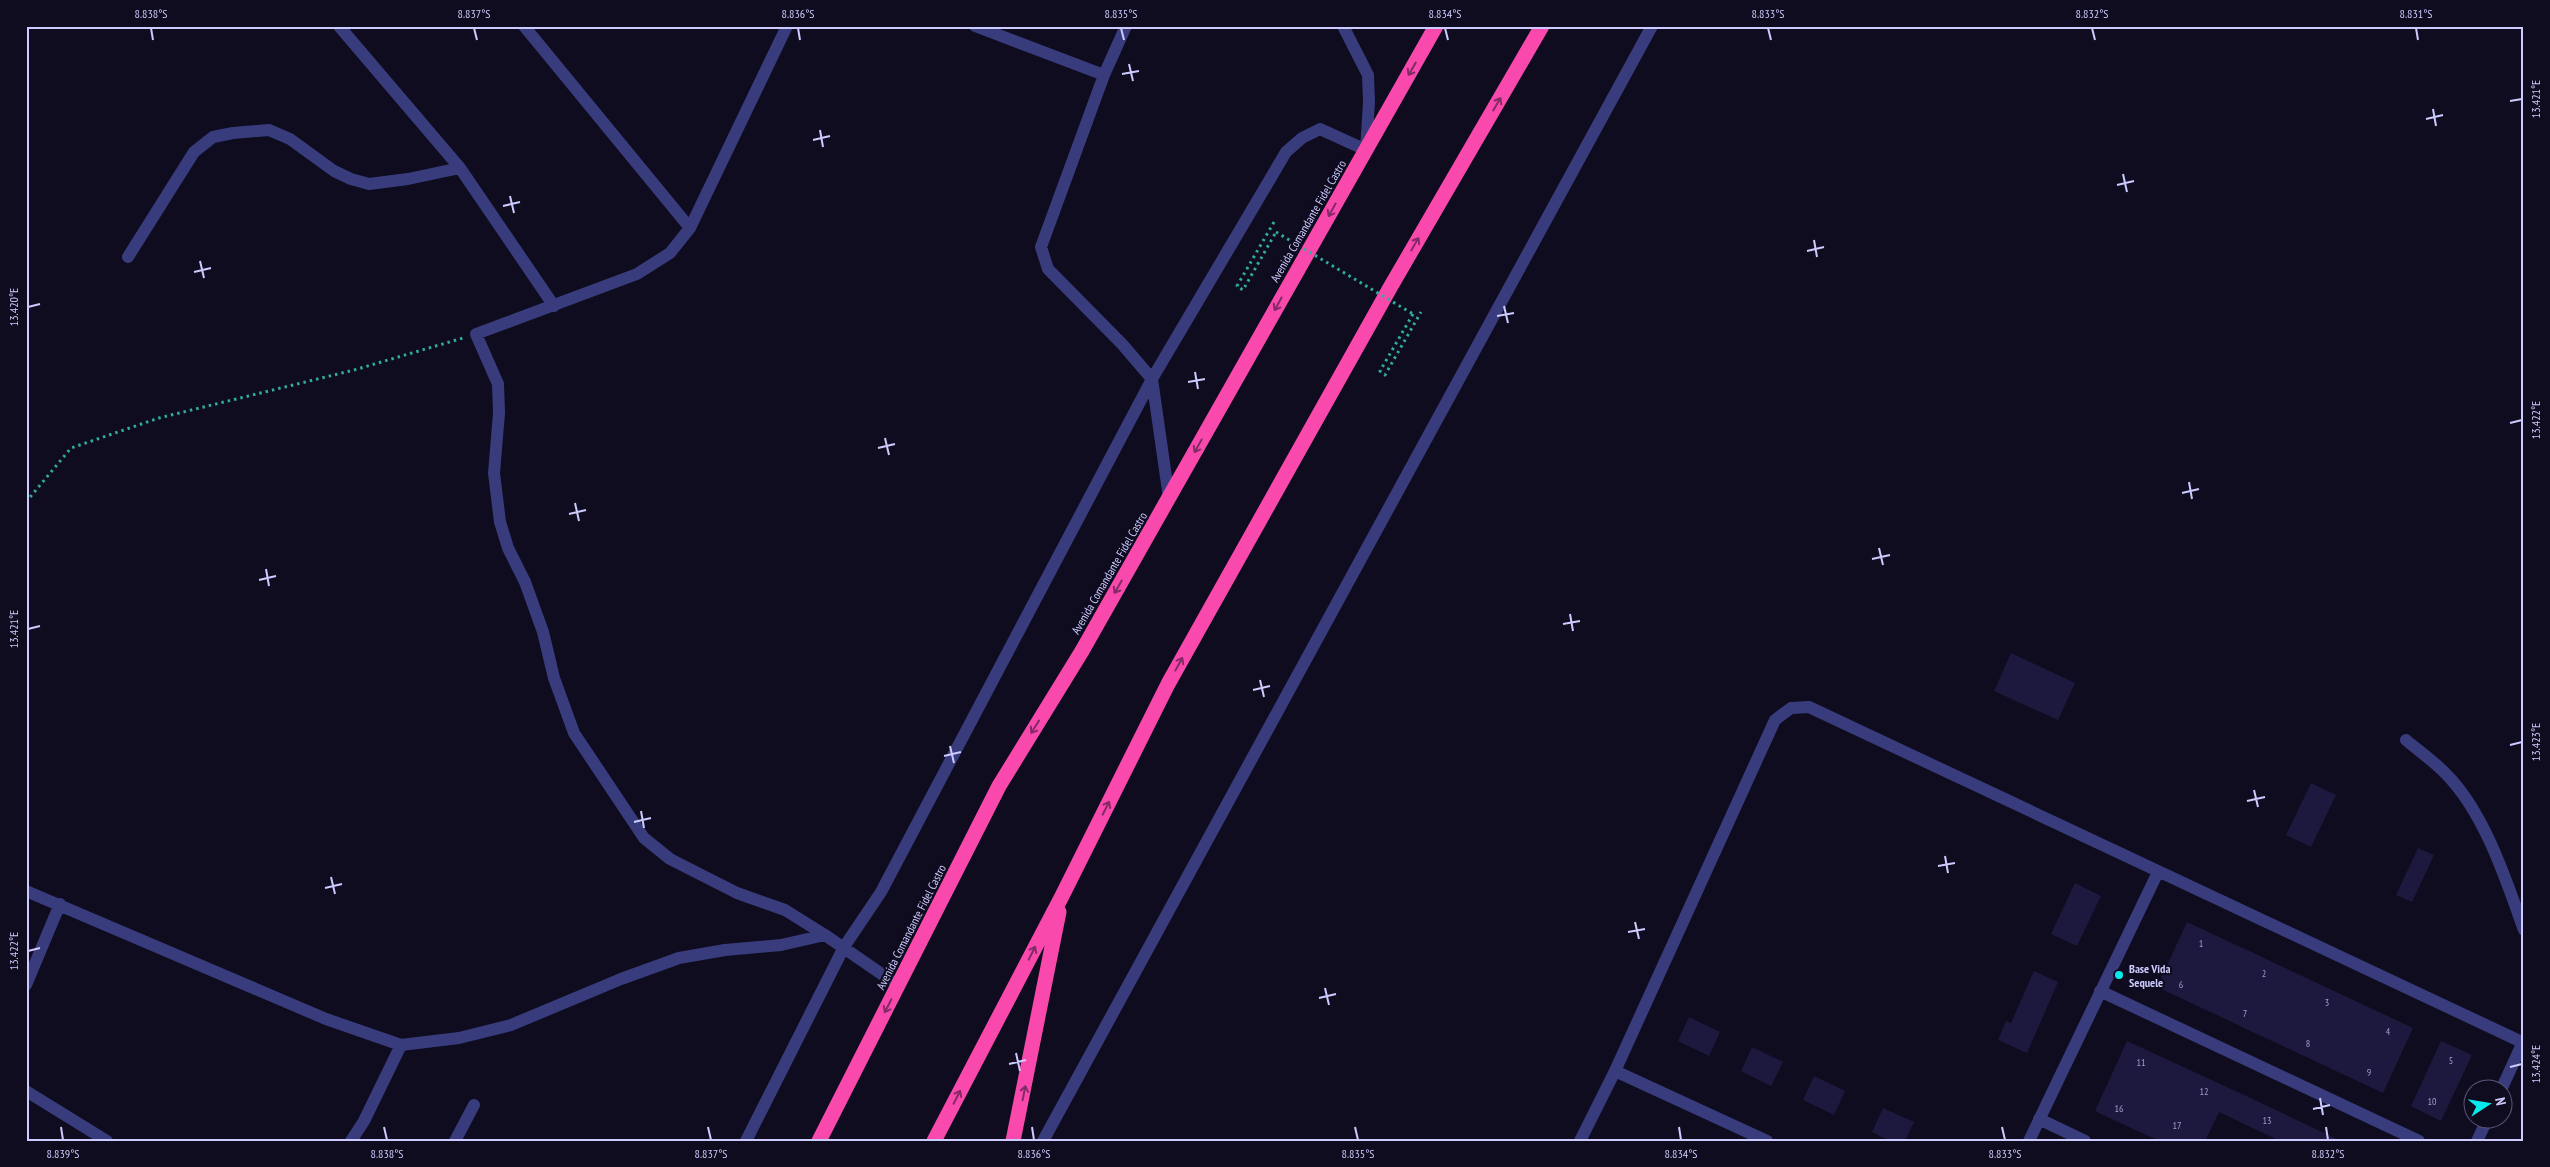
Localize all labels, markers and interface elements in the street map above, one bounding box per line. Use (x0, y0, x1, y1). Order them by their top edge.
text: 8.838°S (135, 6, 167, 21)
text: 8.837°S (458, 6, 490, 21)
text: 8.836°S (782, 6, 814, 21)
text: 8.835°S (1105, 6, 1137, 21)
text: 8.834°S (1429, 6, 1461, 21)
text: 8.833°S (1752, 6, 1784, 21)
text: 8.832°S (2076, 6, 2108, 21)
text: 8.831°S (2400, 6, 2432, 21)
one-way arrow (1407, 61, 1417, 76)
text: 13.421°E (2528, 80, 2543, 118)
one-way arrow (1492, 96, 1502, 111)
street label: Avenida Comandante Fidel Castro (1267, 157, 1349, 285)
one-way arrow (1327, 202, 1336, 217)
one-way arrow (1410, 236, 1420, 251)
text: 13.420°E (6, 288, 21, 326)
one-way arrow (1273, 297, 1283, 312)
text: 13.422°E (2528, 401, 2543, 439)
one-way arrow (1193, 438, 1202, 453)
street label: Avenida Comandante Fidel Castro (1068, 509, 1150, 637)
one-way arrow (1113, 580, 1123, 595)
text: 13.421°E (6, 610, 21, 648)
one-way arrow (1174, 656, 1184, 671)
one-way arrow (1030, 720, 1040, 734)
text: 13.423°E (2528, 723, 2543, 761)
one-way arrow (1101, 801, 1111, 816)
street label: Avenida Comandante Fidel Castro (873, 862, 949, 992)
text: 13.422°E (6, 932, 21, 970)
house number: 1 (2199, 937, 2203, 950)
one-way arrow (1027, 946, 1037, 961)
place label: Base Vida Sequele (2129, 961, 2170, 990)
house number: 2 (2262, 967, 2266, 980)
marker: Base Vida Sequele (2113, 969, 2125, 981)
house number: 6 (2179, 978, 2184, 991)
house number: 3 (2325, 996, 2329, 1009)
one-way arrow (883, 998, 892, 1013)
house number: 7 (2243, 1007, 2247, 1020)
house number: 4 (2386, 1025, 2391, 1038)
house number: 8 (2306, 1037, 2310, 1050)
text: 13.424°E (2528, 1045, 2543, 1083)
house number: 5 (2449, 1054, 2453, 1067)
house number: 11 (2137, 1056, 2146, 1069)
house number: 9 (2367, 1066, 2371, 1079)
north arrow (2462, 1080, 2512, 1130)
house number: 12 (2200, 1085, 2209, 1098)
one-way arrow (1019, 1086, 1029, 1102)
one-way arrow (952, 1090, 962, 1105)
house number: 10 (2428, 1095, 2437, 1108)
text: N (2491, 1096, 2510, 1107)
house number: 16 (2115, 1102, 2124, 1115)
house number: 13 (2263, 1114, 2272, 1127)
house number: 17 (2173, 1119, 2182, 1132)
text: 8.839°S (47, 1146, 79, 1161)
text: 8.838°S (371, 1146, 403, 1161)
text: 8.837°S (695, 1146, 727, 1161)
text: 8.836°S (1018, 1146, 1050, 1161)
text: 8.835°S (1342, 1146, 1374, 1161)
text: 8.834°S (1665, 1146, 1697, 1161)
text: 8.833°S (1989, 1146, 2021, 1161)
text: 8.832°S (2312, 1146, 2344, 1161)

